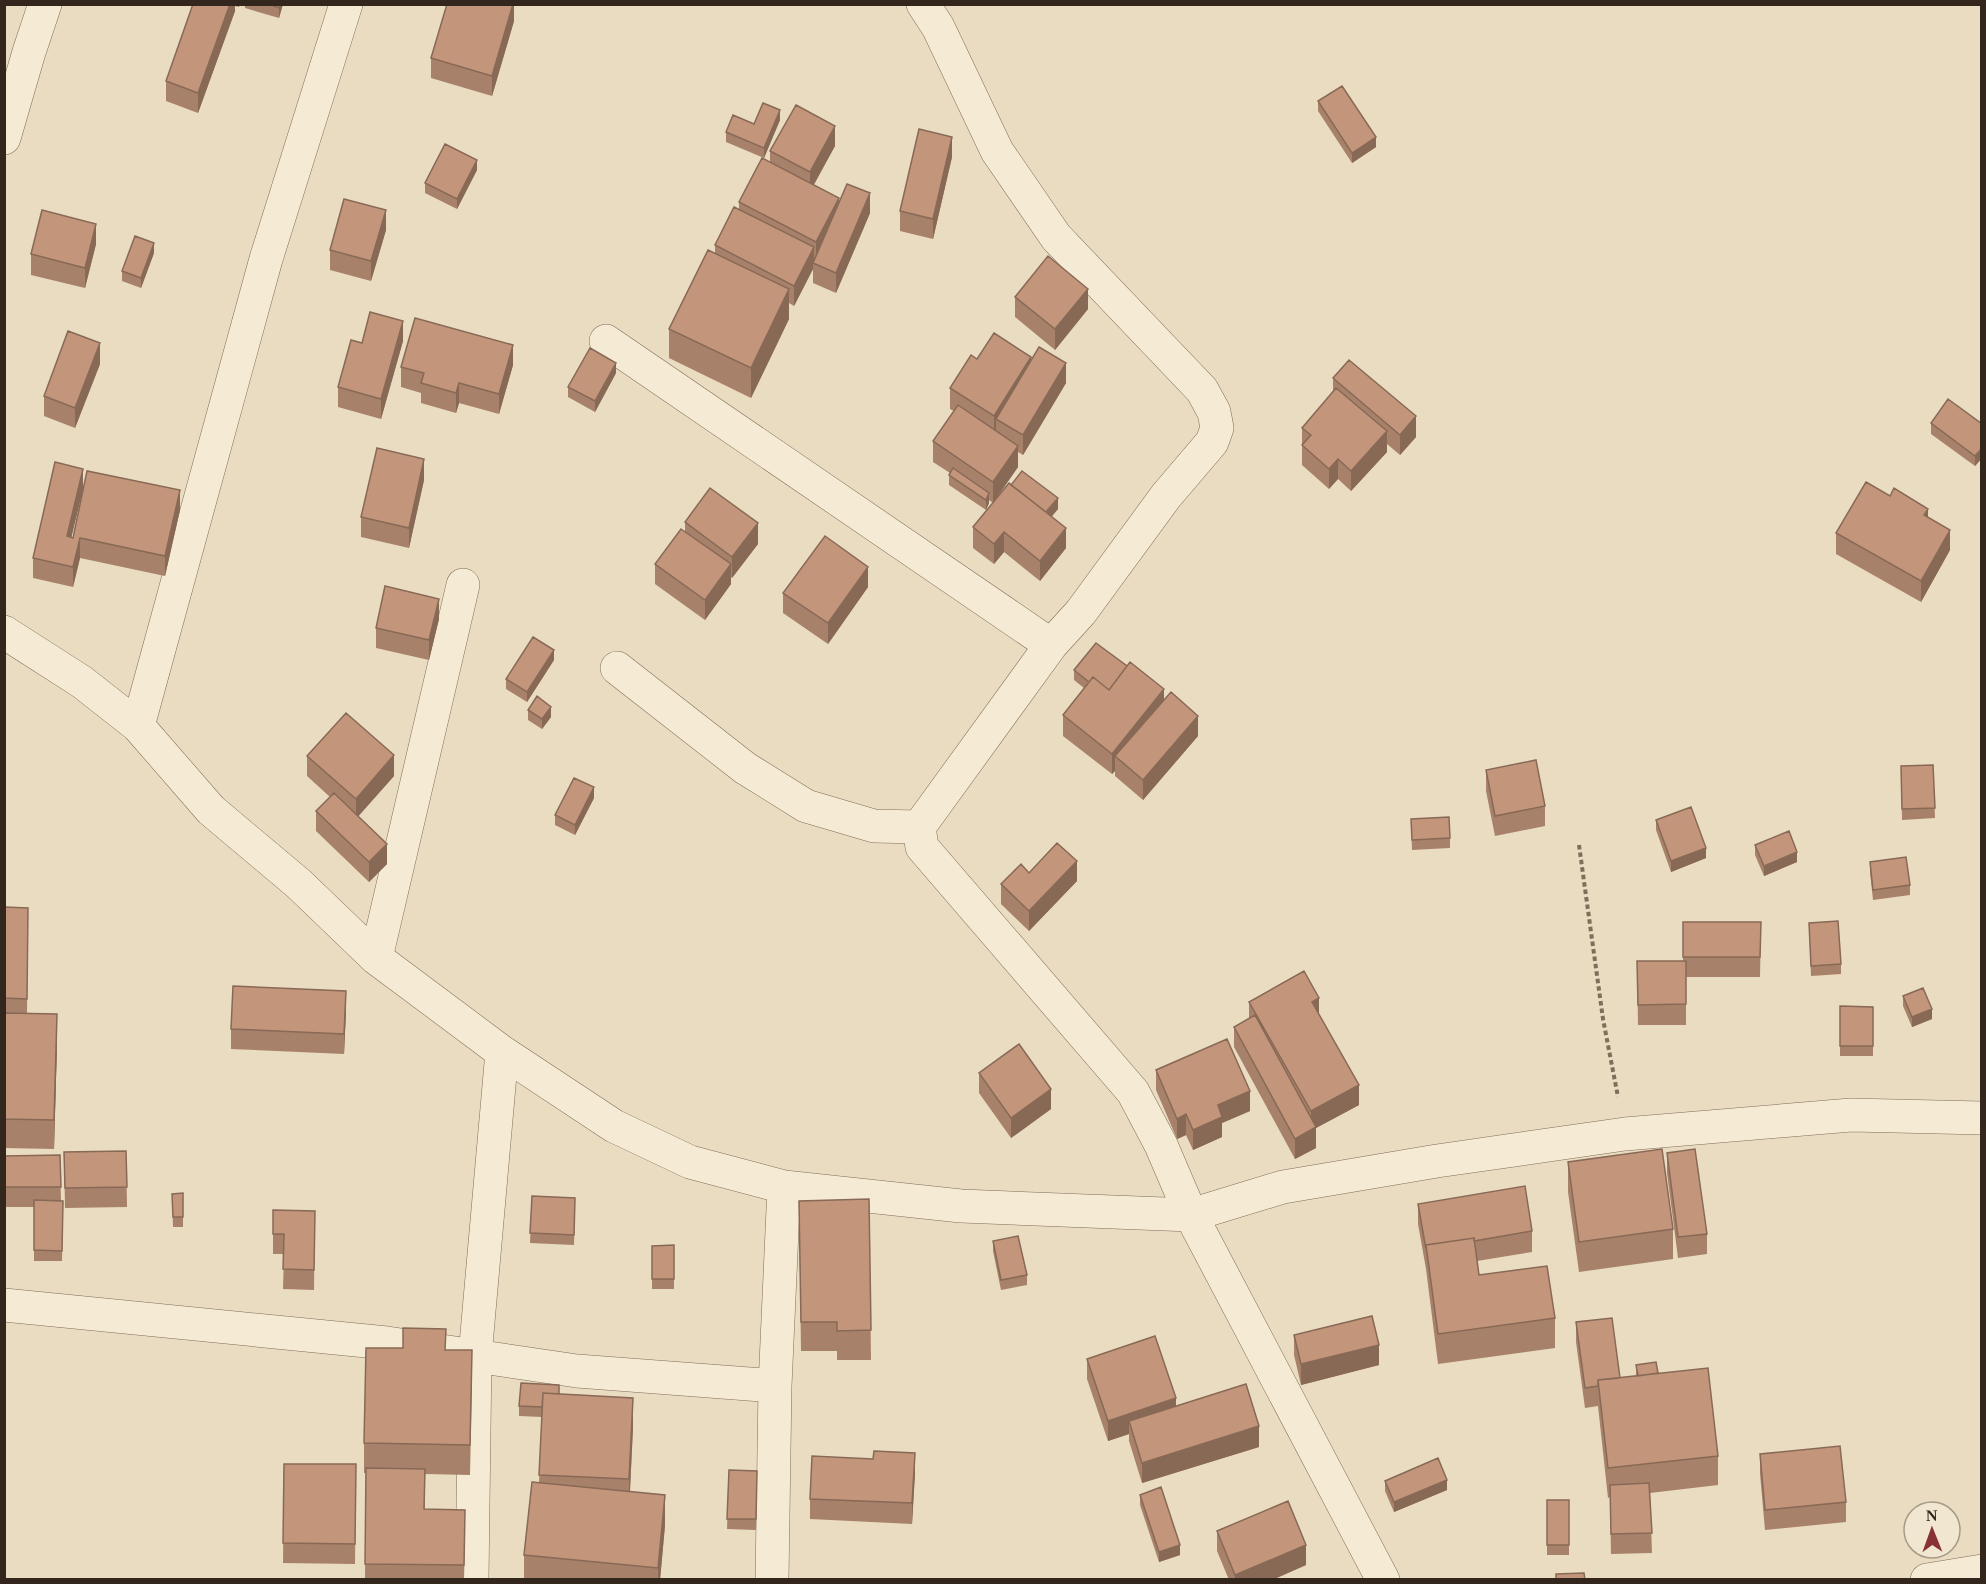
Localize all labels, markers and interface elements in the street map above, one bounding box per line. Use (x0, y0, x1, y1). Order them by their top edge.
north arrow (1902, 1500, 1962, 1560)
text: N (1926, 1507, 1938, 1524)

